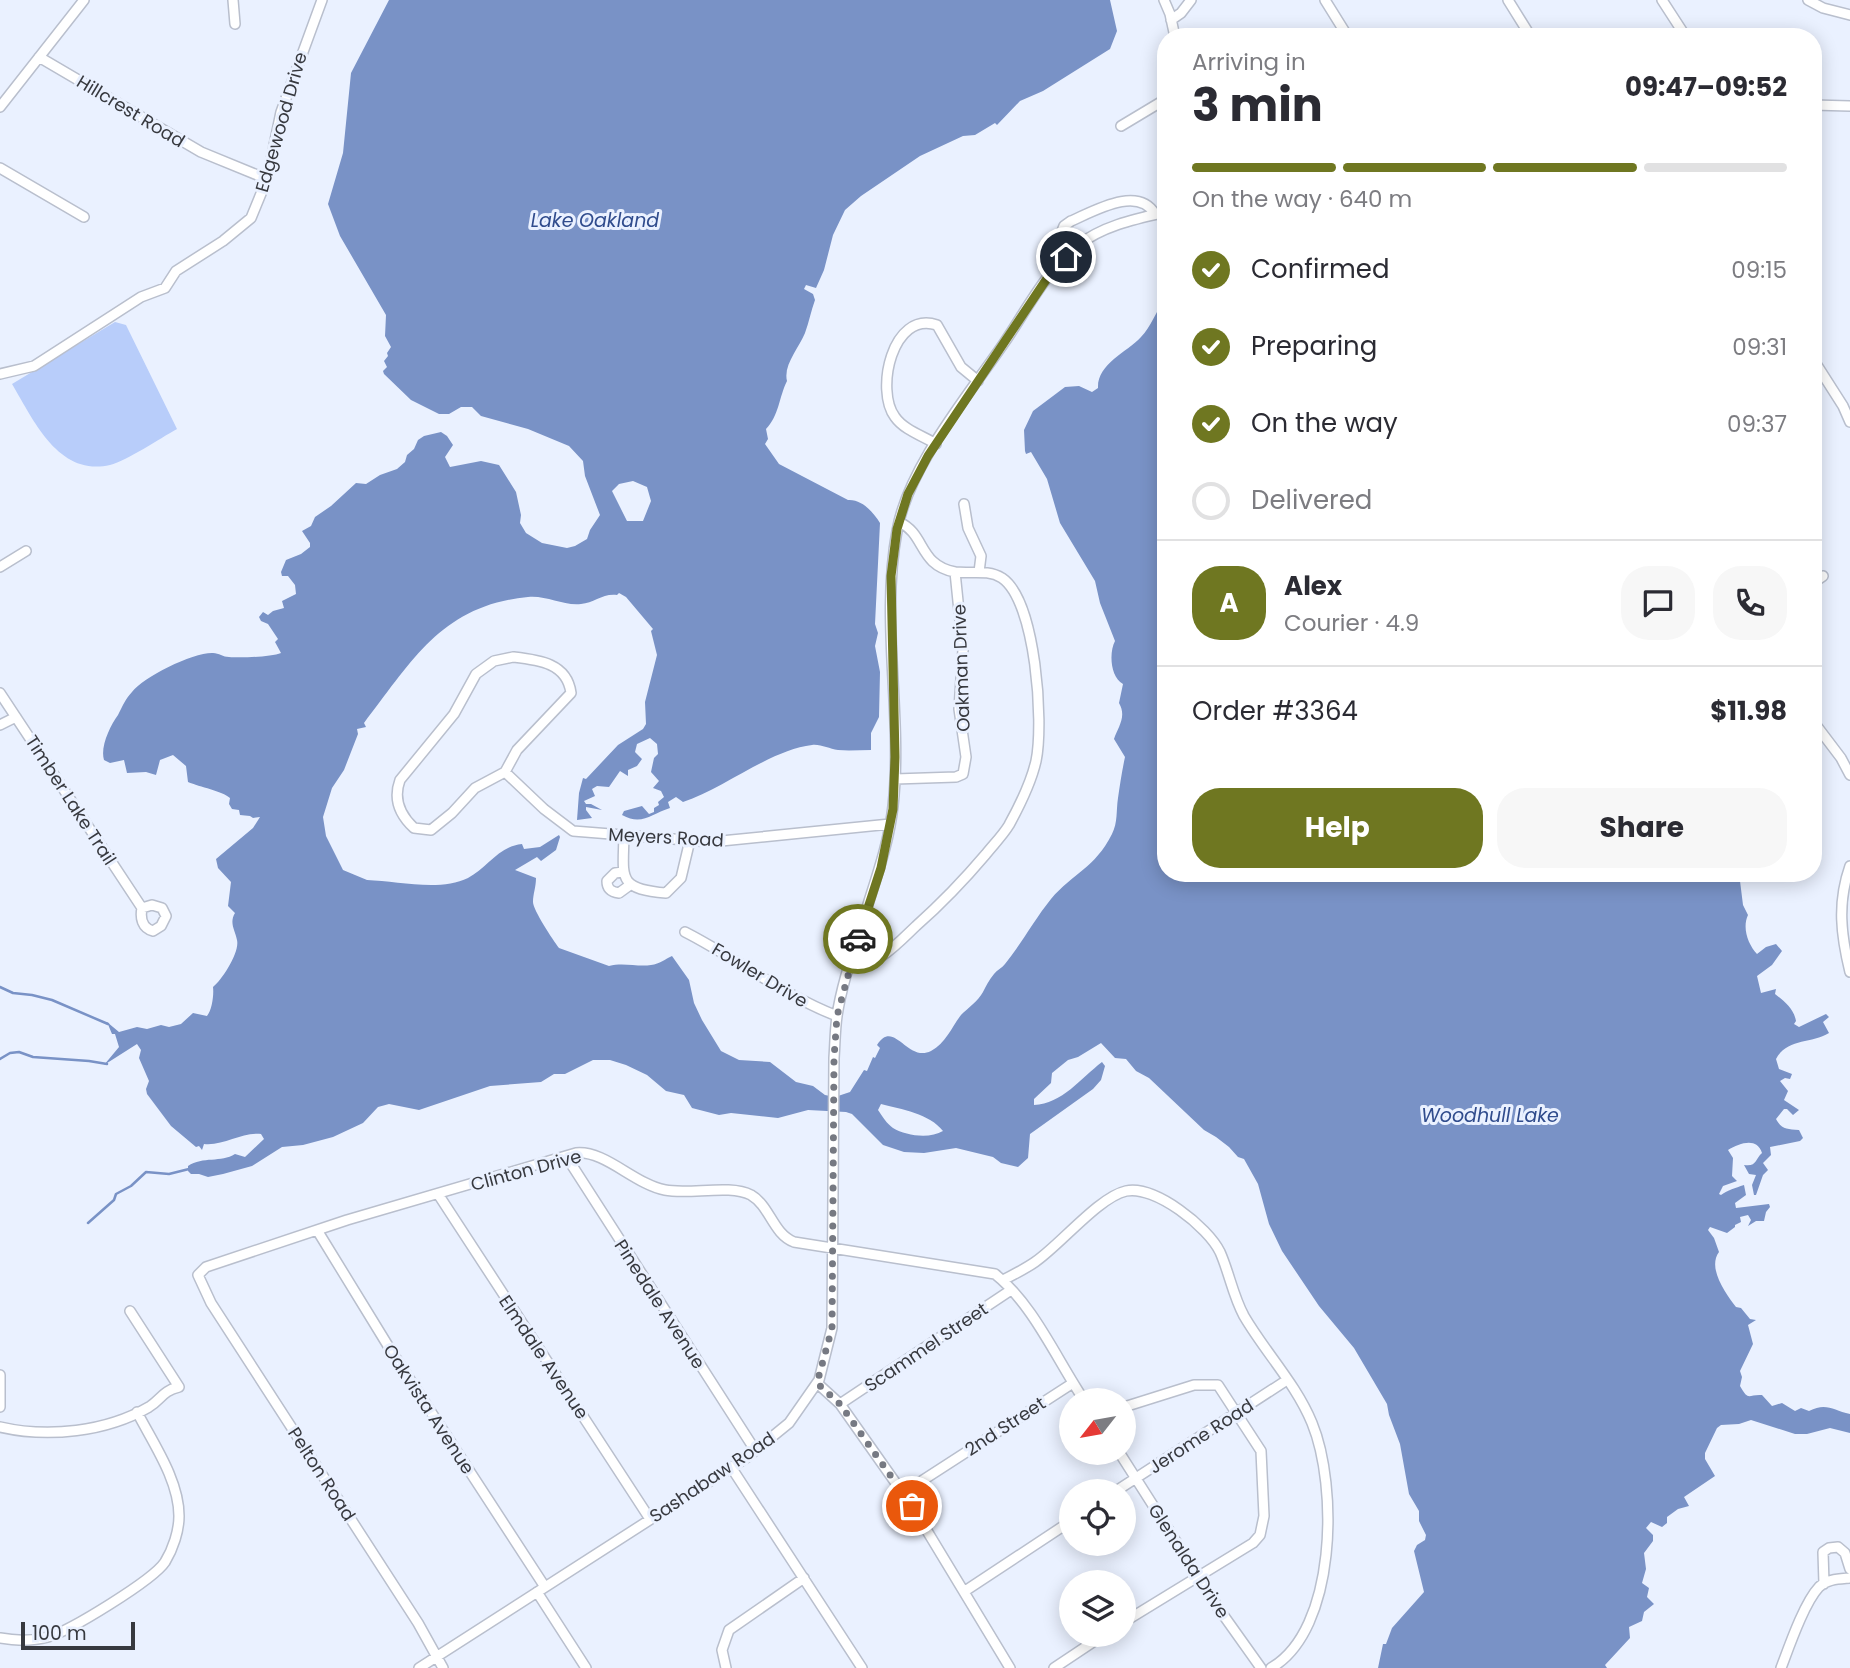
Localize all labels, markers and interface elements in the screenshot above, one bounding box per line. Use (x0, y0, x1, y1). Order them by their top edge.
text: Arriving in (1192, 46, 1306, 78)
street label: Edgewood Drive (249, 49, 313, 195)
street label: Hillcrest Road (72, 69, 190, 153)
text: 09:47–09:52 (1625, 69, 1787, 105)
text: 3 min (1192, 73, 1323, 137)
text: On the way · 640 m (1192, 183, 1412, 215)
water label: Lake Oakland (531, 207, 659, 234)
pin (1036, 227, 1096, 287)
icon: home (1047, 238, 1085, 276)
icon: check (1192, 251, 1230, 289)
text: Confirmed (1251, 251, 1389, 287)
text: 09:15 (1731, 254, 1787, 286)
icon: check (1192, 328, 1230, 366)
text: Preparing (1251, 328, 1377, 364)
text: 09:31 (1732, 331, 1787, 363)
icon: check (1192, 405, 1230, 443)
text: On the way (1251, 405, 1398, 441)
text: 09:37 (1727, 408, 1787, 440)
text: Delivered (1251, 482, 1372, 518)
button: chat (1621, 566, 1695, 640)
button: phone (1713, 566, 1787, 640)
text: Alex (1284, 568, 1342, 604)
text: A (1219, 585, 1239, 621)
street label: Oakman Drive (946, 604, 976, 732)
text: Courier · 4.9 (1284, 607, 1419, 639)
text: Order #3364 (1192, 693, 1358, 729)
text: $11.98 (1710, 693, 1787, 729)
street label: Timber Lake Trail (20, 730, 122, 870)
button: Help (1192, 788, 1483, 868)
button: Share (1497, 788, 1787, 868)
street label: Meyers Road (608, 821, 724, 853)
courier (823, 904, 893, 974)
icon: car (839, 920, 877, 958)
street label: Fowler Drive (707, 937, 813, 1013)
water label: Woodhull Lake (1421, 1102, 1559, 1129)
street label: Clinton Drive (468, 1143, 584, 1197)
street label: Pinedale Avenue (609, 1234, 711, 1374)
street label: Elmdale Avenue (493, 1290, 595, 1424)
street label: Scammel Street (859, 1296, 993, 1398)
street label: Oakvista Avenue (377, 1339, 481, 1479)
north arrow (1059, 1388, 1136, 1465)
map controls (1059, 1388, 1136, 1647)
street label: 2nd Street (960, 1391, 1050, 1461)
street label: Jerome Road (1144, 1393, 1258, 1479)
street label: Pelton Road (282, 1422, 362, 1526)
street label: Sashabaw Road (644, 1426, 780, 1528)
pin (882, 1476, 942, 1536)
button: locate (1059, 1479, 1136, 1556)
icon: bag (893, 1487, 931, 1525)
street label: Glenalda Drive (1143, 1499, 1235, 1623)
button: layers (1059, 1570, 1136, 1647)
scale bar (21, 1619, 135, 1651)
text: 100 m (32, 1620, 87, 1647)

